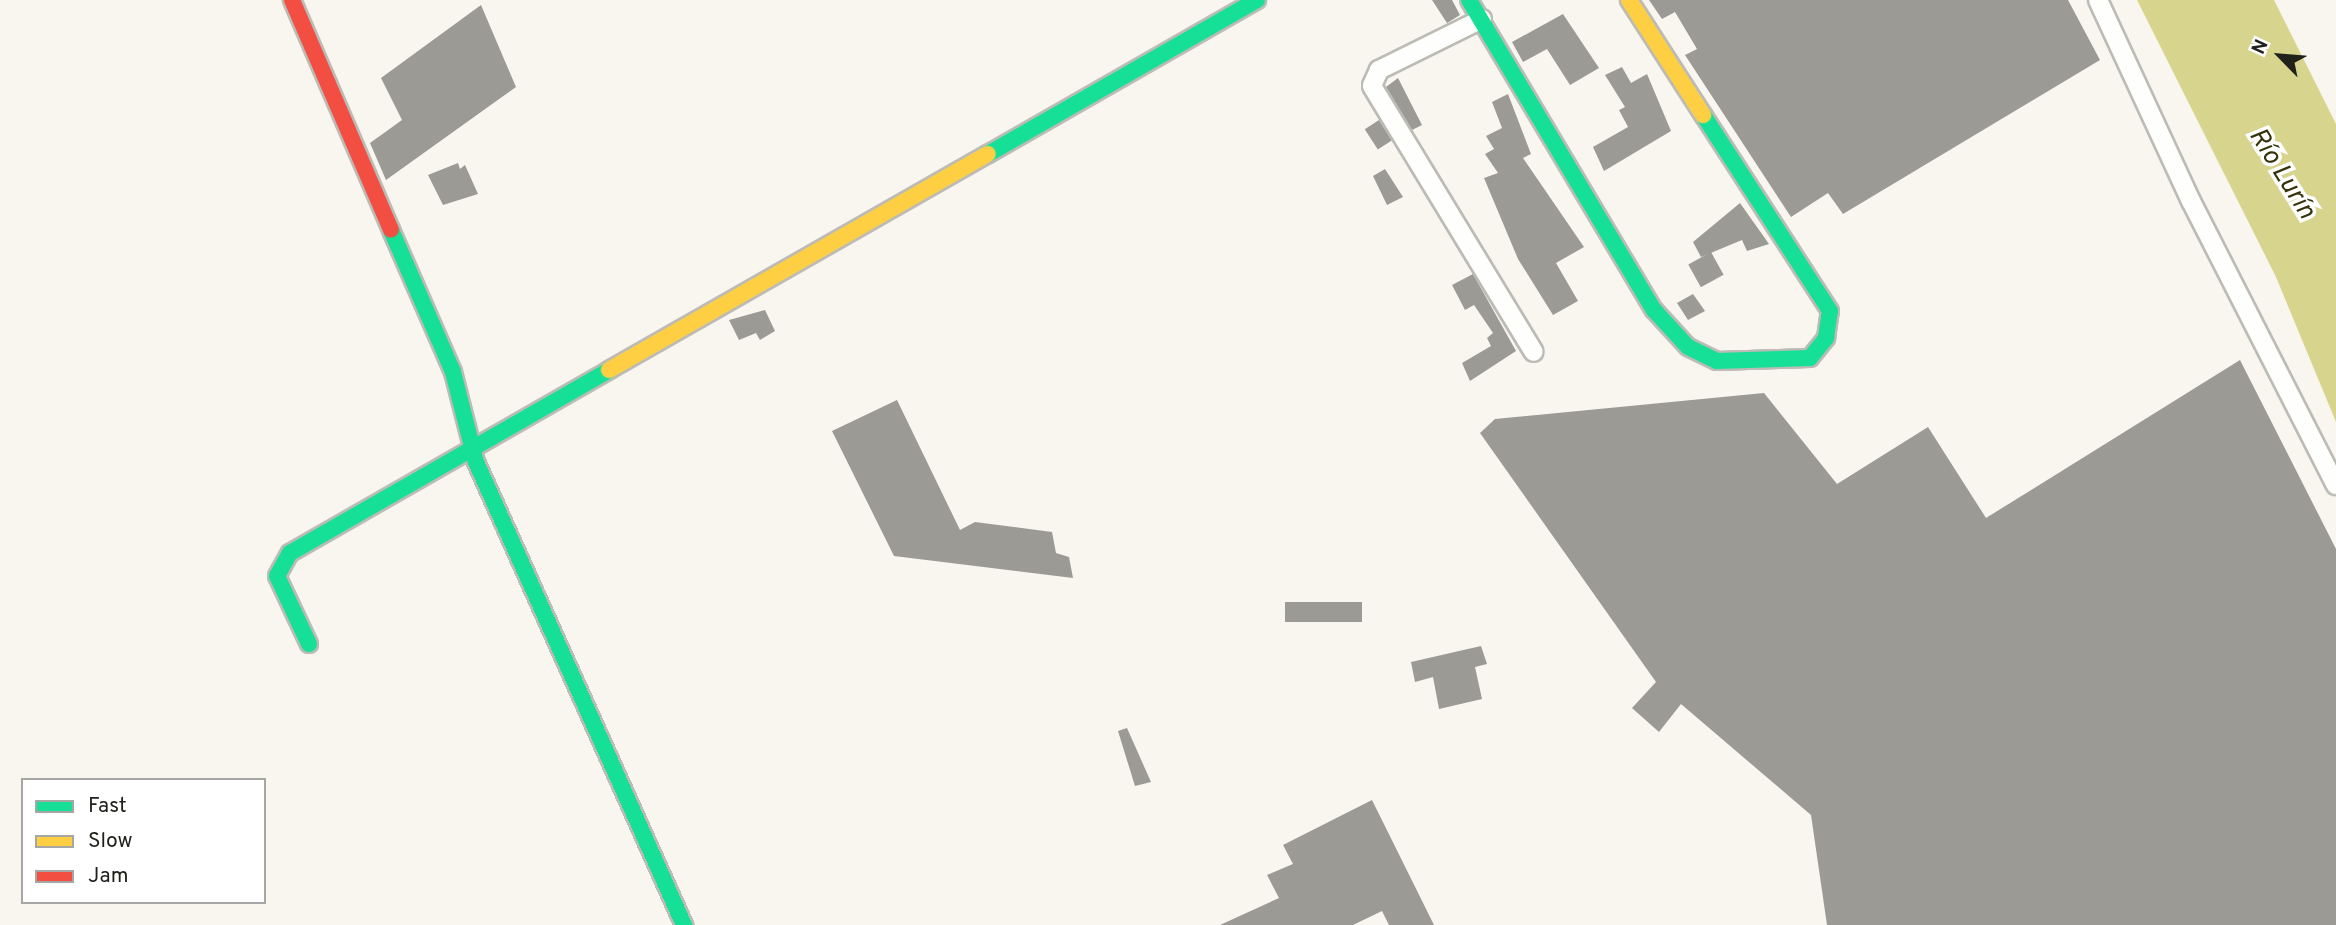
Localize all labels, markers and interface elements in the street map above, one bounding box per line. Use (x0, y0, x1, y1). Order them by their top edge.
north arrow (2245, 21, 2315, 91)
text: N (2247, 36, 2275, 58)
water label: Río Lurín (2241, 123, 2321, 225)
legend (21, 778, 266, 904)
text: Fast (88, 793, 127, 820)
text: Slow (88, 828, 133, 855)
text: Jam (88, 863, 129, 890)

